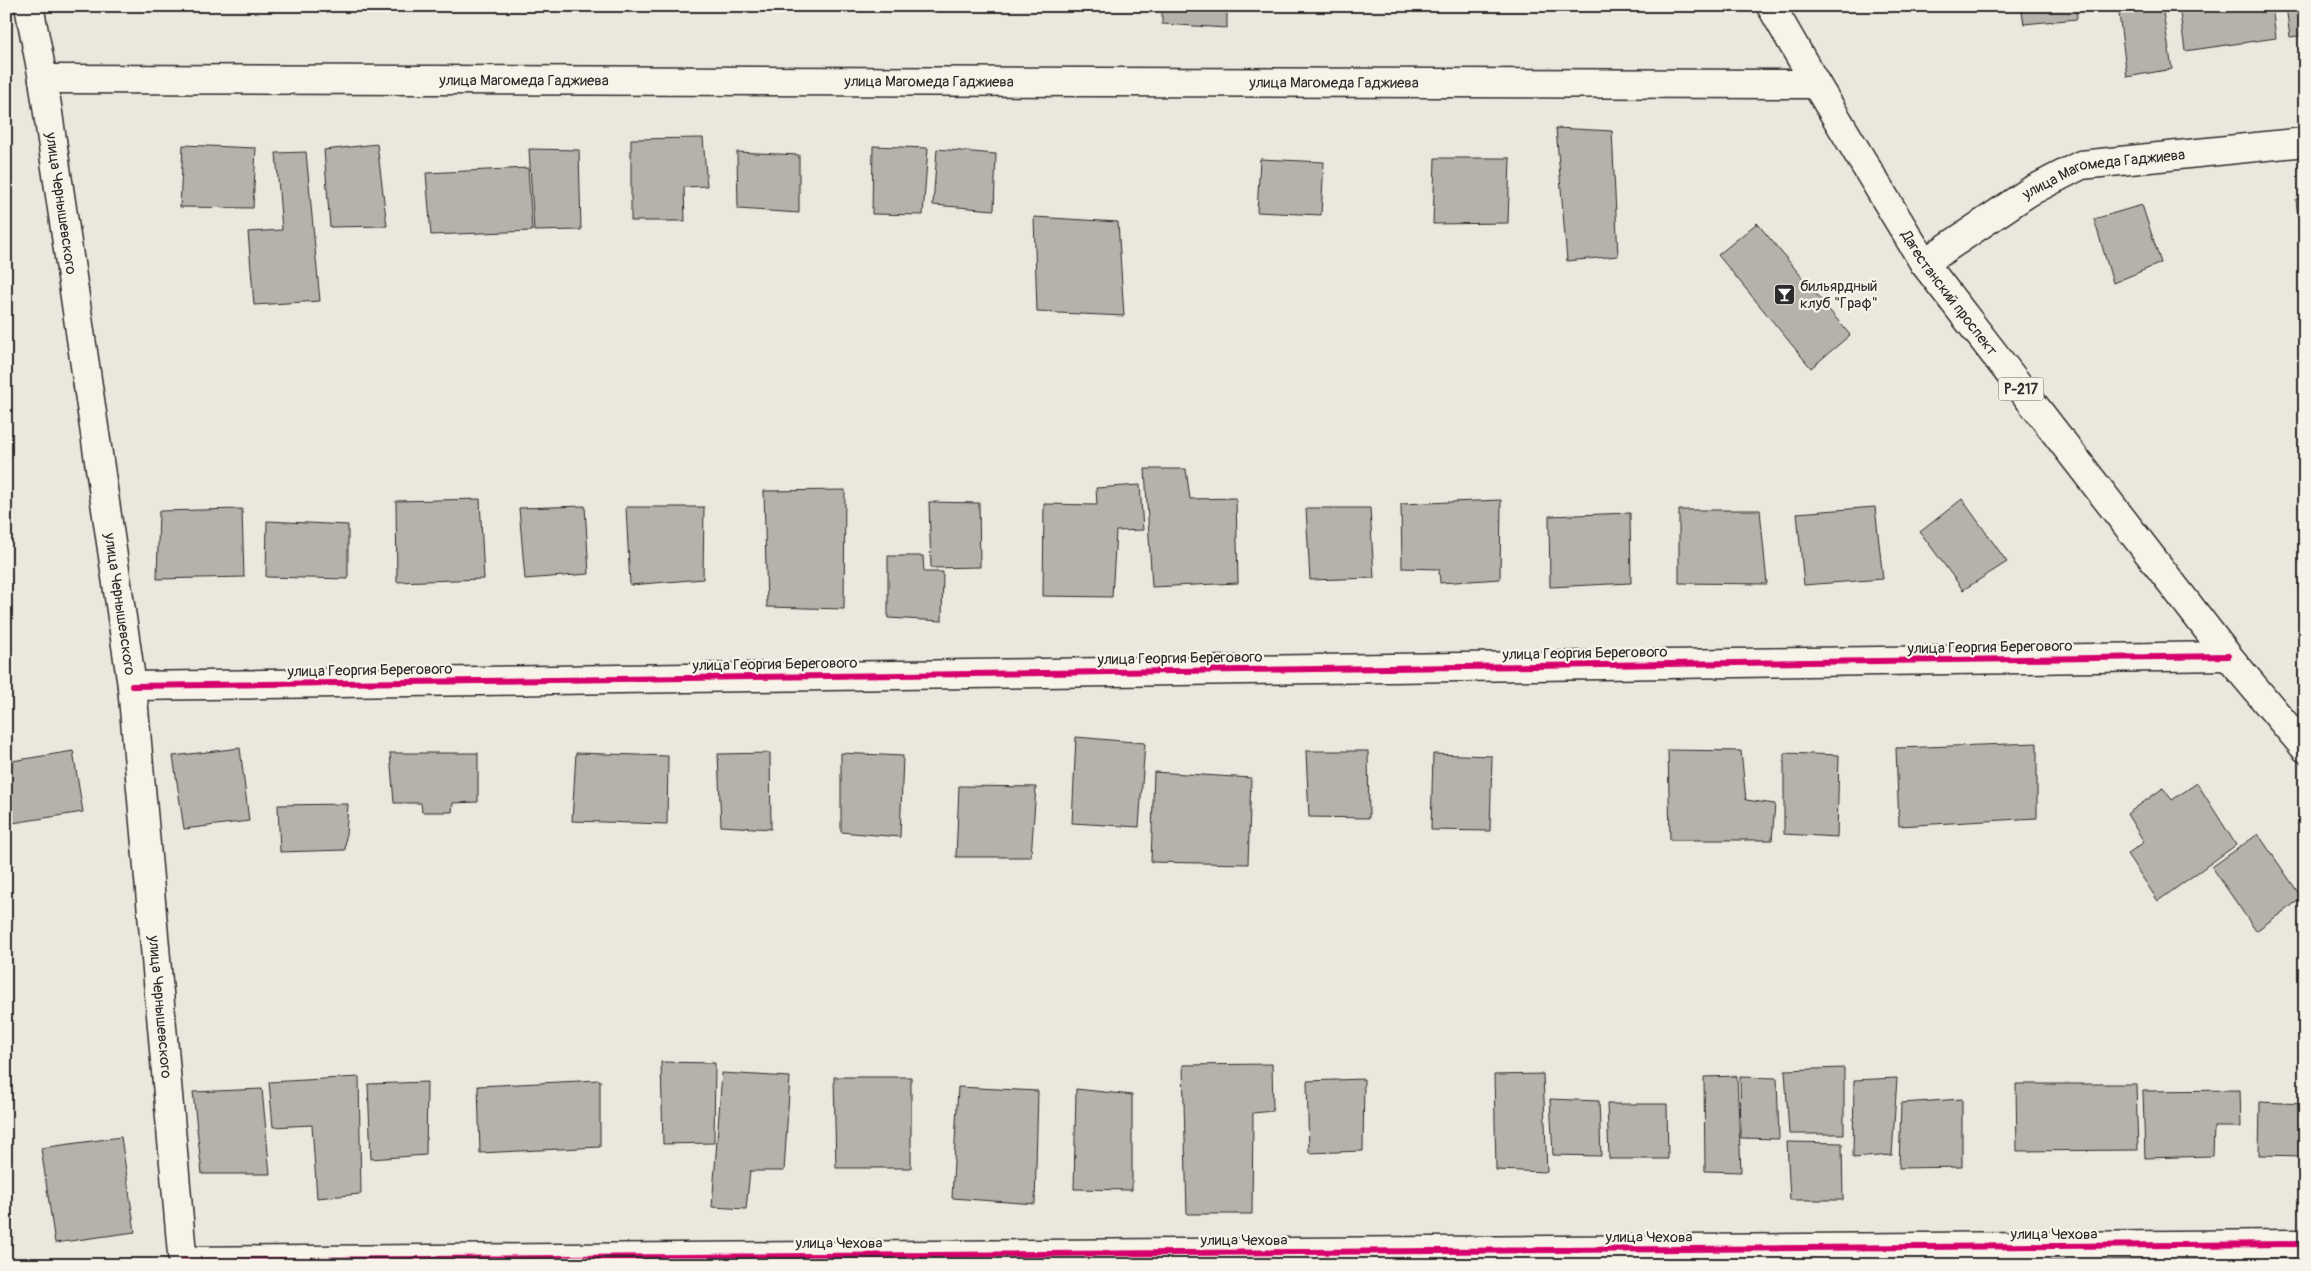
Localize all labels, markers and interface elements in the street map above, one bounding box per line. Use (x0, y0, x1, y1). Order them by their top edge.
street label: улица Магомеда Гаджиева (438, 71, 609, 91)
street label: улица Магомеда Гаджиева (843, 72, 1014, 92)
street label: улица Магомеда Гаджиева (1248, 73, 1419, 93)
street label: улица Чернышевского (41, 130, 81, 276)
street label: улица Магомеда Гаджиева (2018, 145, 2186, 204)
street label: Дагестанский проспект (1896, 226, 2001, 360)
place label: бильярдный клуб "Граф" (1800, 277, 1878, 313)
bar icon: бильярдный клуб "Граф" (1772, 283, 1796, 307)
road number: Р-217 (1998, 378, 2044, 400)
street label: улица Чернышевского (100, 531, 139, 676)
street label: улица Георгия Берегового (1906, 637, 2073, 658)
street label: улица Георгия Берегового (1501, 643, 1668, 664)
street label: улица Георгия Берегового (1096, 648, 1263, 669)
street label: улица Георгия Берегового (691, 654, 858, 675)
street label: улица Георгия Берегового (286, 660, 453, 681)
street label: улица Чернышевского (144, 934, 176, 1079)
street label: улица Чехова (2010, 1225, 2097, 1244)
street label: улица Чехова (1605, 1228, 1692, 1247)
street label: улица Чехова (1200, 1231, 1287, 1250)
street label: улица Чехова (795, 1234, 882, 1253)

